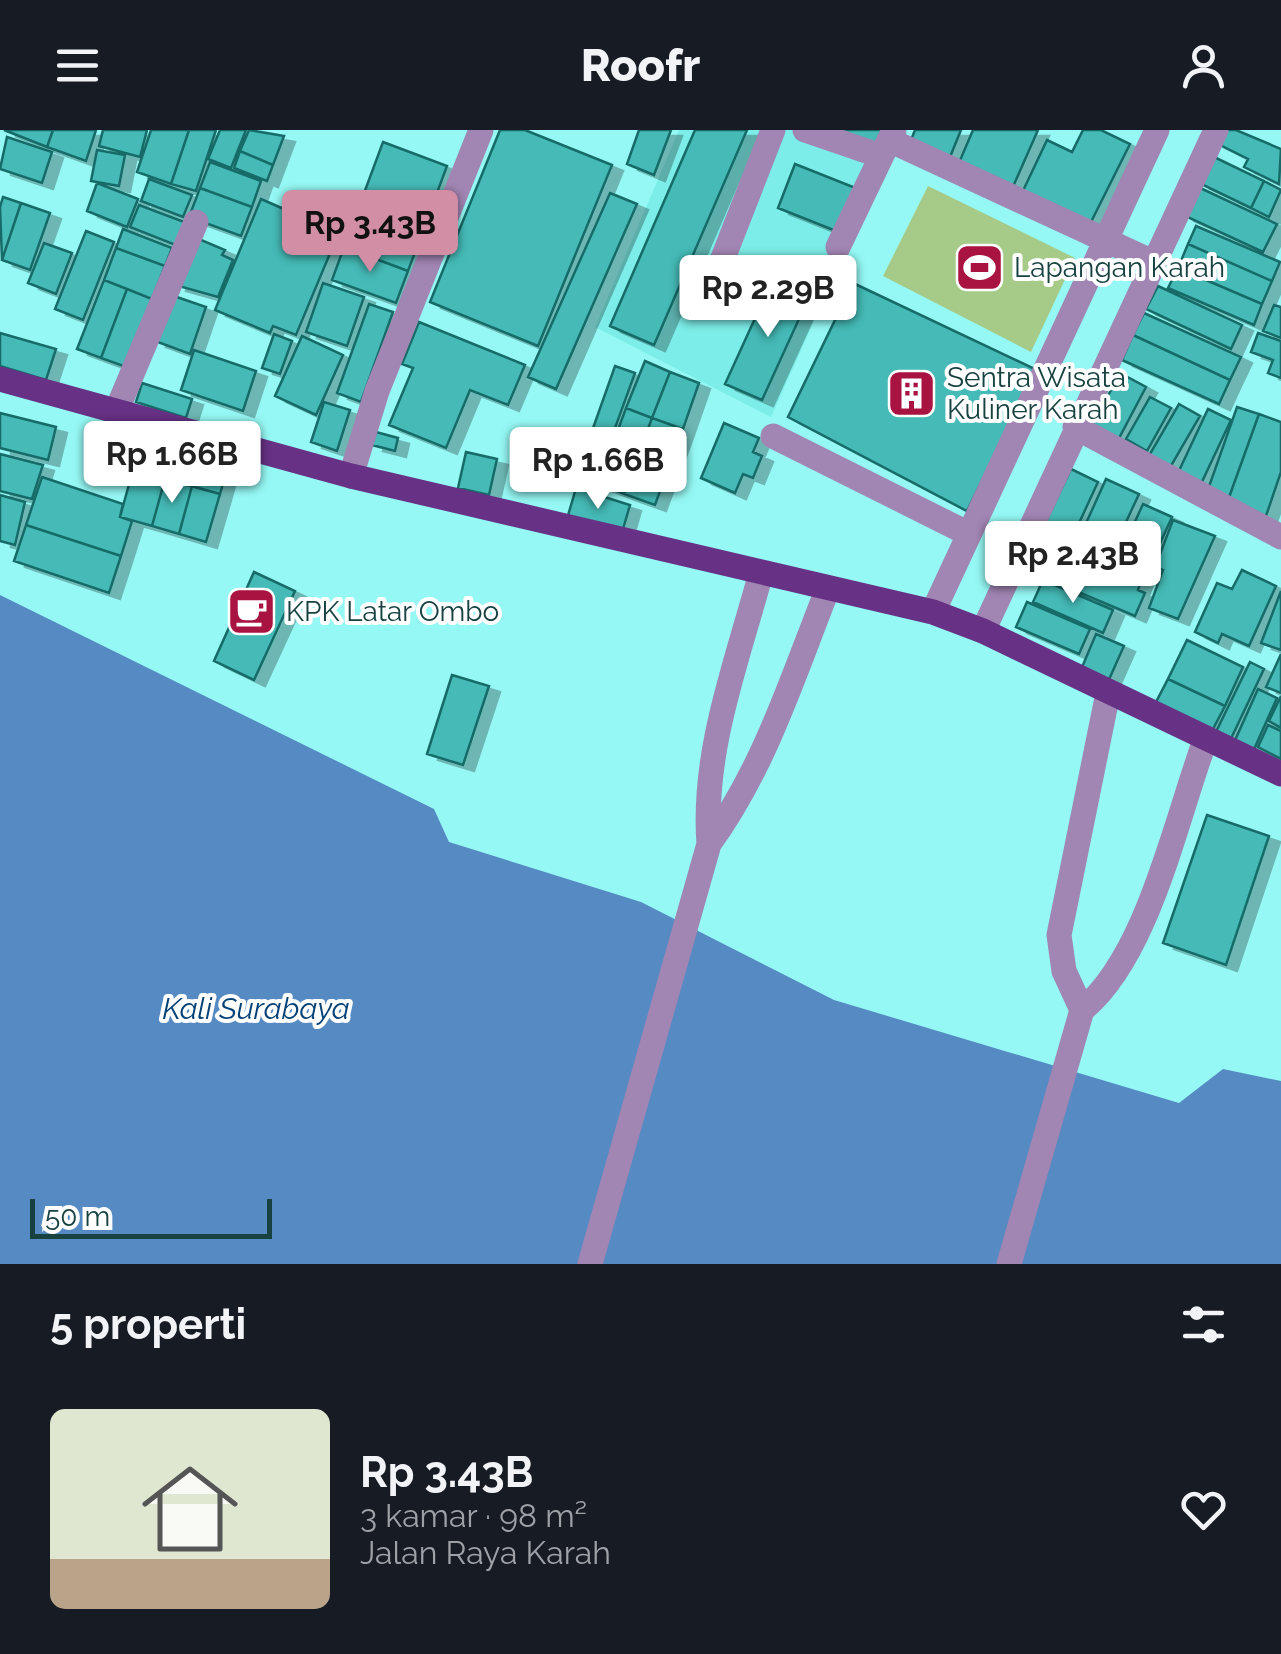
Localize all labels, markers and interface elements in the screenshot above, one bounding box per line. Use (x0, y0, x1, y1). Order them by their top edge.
icon: menu (50, 38, 105, 93)
icon: person (1176, 38, 1231, 93)
text: Roofr (581, 39, 700, 92)
pin: Rp 3.43B (267, 190, 473, 275)
text: Rp 3.43B (304, 204, 436, 241)
sports icon: Lapangan Karah (953, 241, 1005, 293)
place label: Lapangan Karah (1014, 251, 1225, 284)
pin: Rp 2.29B (665, 255, 871, 340)
text: Rp 2.29B (702, 269, 835, 306)
place label: Sentra Wisata Kuliner Karah (947, 361, 1126, 426)
building icon: Sentra Wisata Kuliner Karah (886, 367, 938, 419)
pin: Rp 1.66B (69, 421, 275, 506)
pin: Rp 1.66B (495, 427, 701, 512)
text: Rp 1.66B (106, 435, 238, 472)
text: Rp 1.66B (532, 441, 664, 478)
pin: Rp 2.43B (970, 521, 1176, 606)
text: Rp 2.43B (1007, 535, 1139, 572)
cafe icon: KPK Latar Ombo (225, 585, 277, 637)
place label: KPK Latar Ombo (286, 595, 499, 628)
water label: Kali Surabaya (162, 991, 350, 1026)
scale bar (30, 1194, 272, 1238)
text: 50 m (45, 1200, 110, 1233)
icon: filters (1176, 1297, 1231, 1352)
text: 5 properti (50, 1300, 246, 1349)
text: Rp 3.43B (360, 1448, 533, 1497)
icon: home (130, 1449, 250, 1569)
icon: heart (1176, 1482, 1231, 1537)
text: 3 kamar · 98 m² (360, 1497, 587, 1534)
text: Jalan Raya Karah (360, 1534, 611, 1571)

